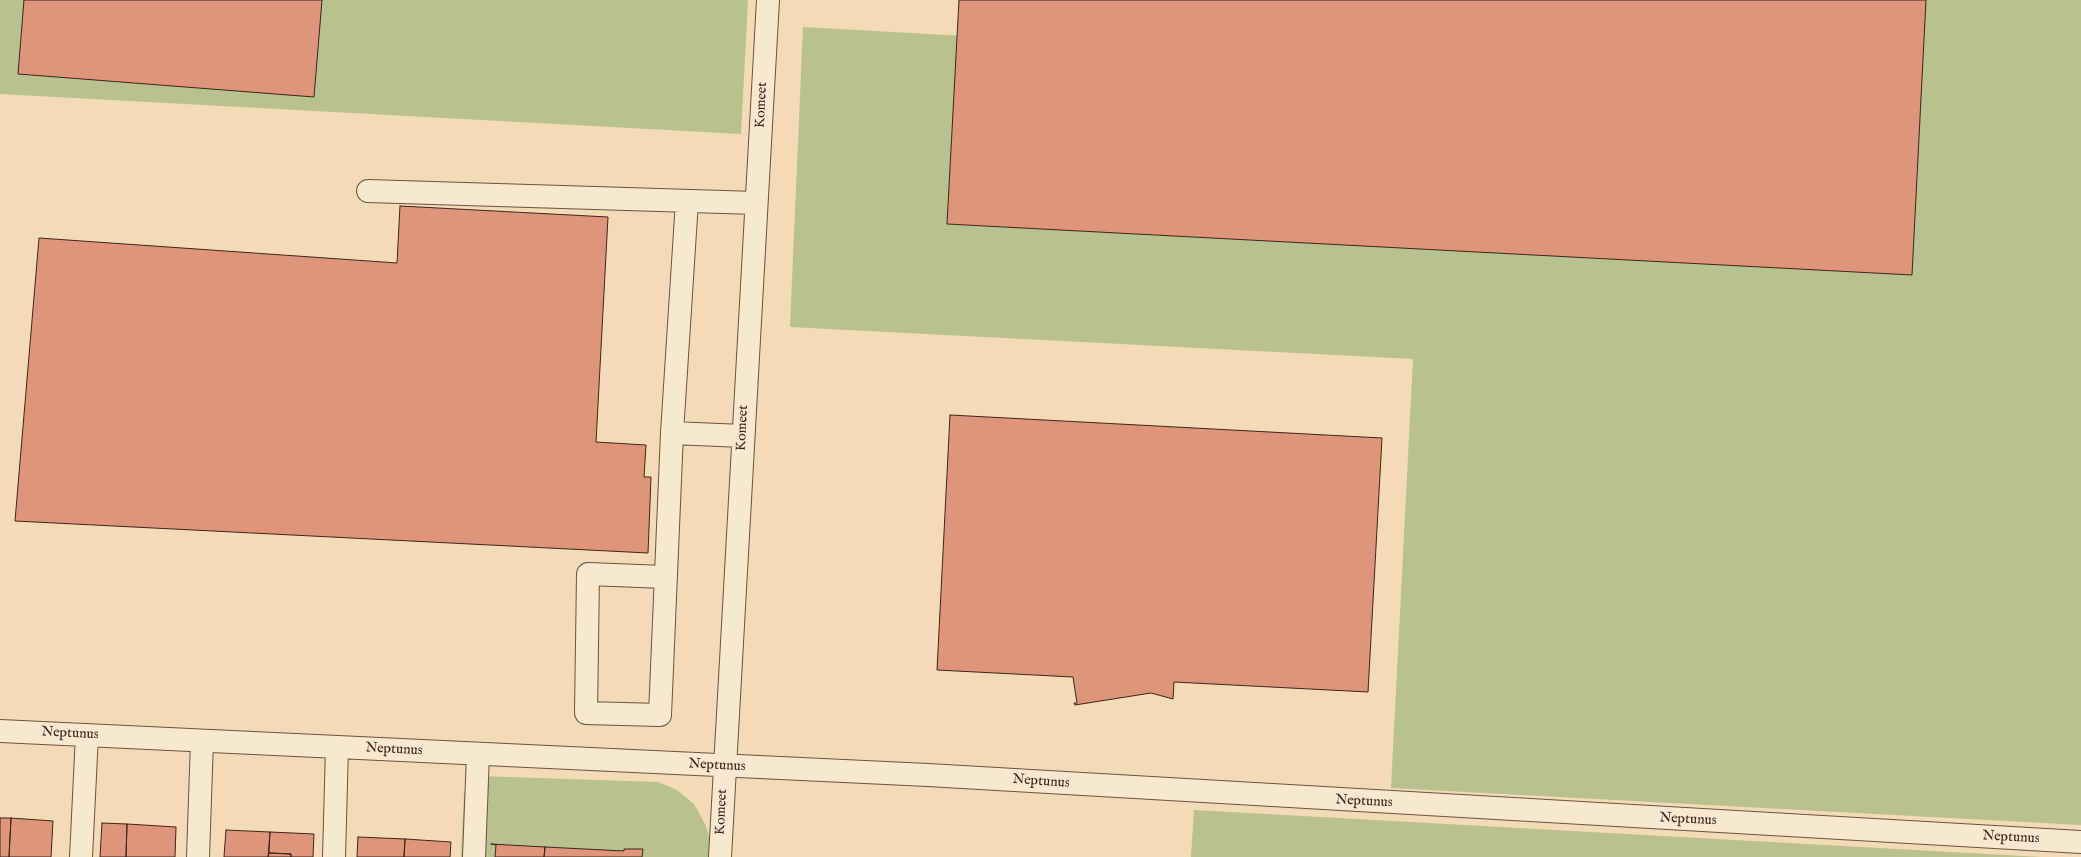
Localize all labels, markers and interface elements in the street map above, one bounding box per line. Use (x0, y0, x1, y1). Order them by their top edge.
street label: Komeet (752, 82, 772, 128)
street label: Komeet (733, 405, 753, 451)
street label: Neptunus (41, 724, 99, 744)
street label: Neptunus (365, 740, 423, 760)
street label: Neptunus (688, 756, 746, 776)
street label: Neptunus (1012, 772, 1070, 792)
street label: Komeet (712, 789, 732, 835)
street label: Neptunus (1335, 792, 1393, 812)
street label: Neptunus (1659, 810, 1717, 830)
street label: Neptunus (1982, 828, 2040, 848)

